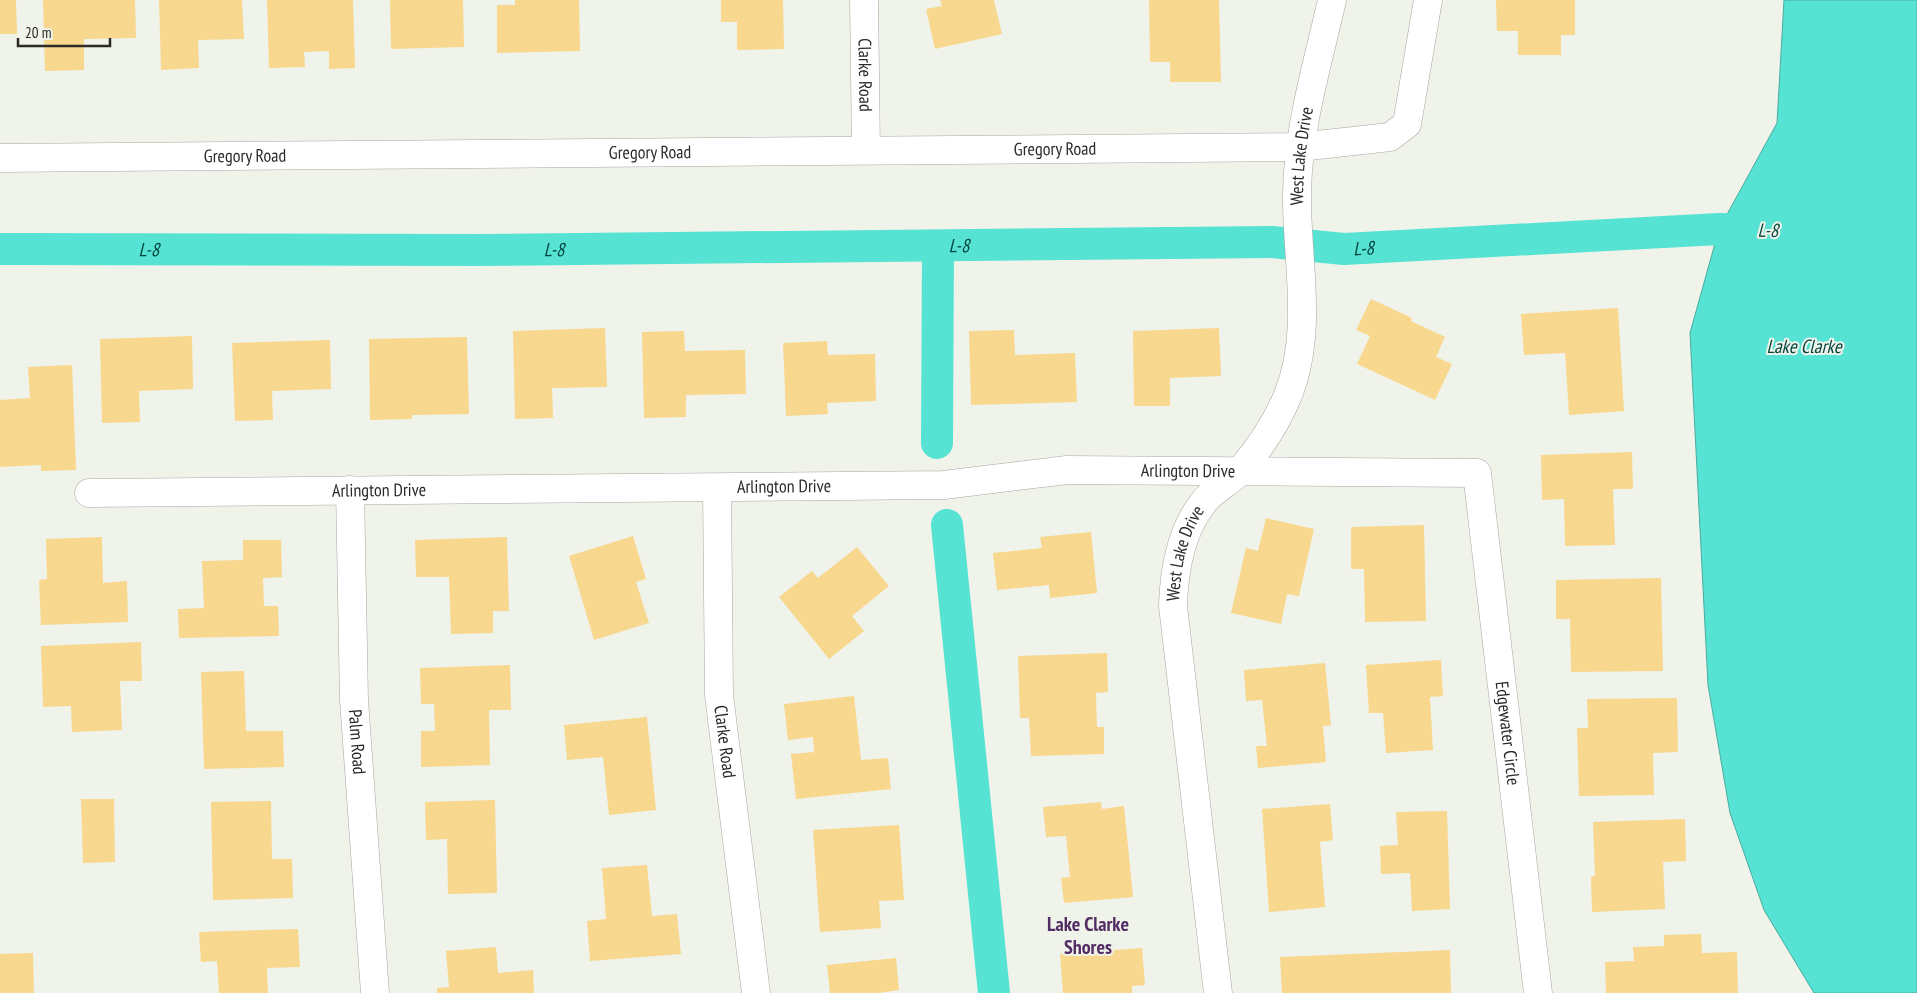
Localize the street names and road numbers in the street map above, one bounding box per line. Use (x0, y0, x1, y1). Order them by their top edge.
street label: Clarke Road (854, 38, 877, 112)
street label: West Lake Drive (1285, 105, 1318, 205)
street label: Gregory Road (1014, 137, 1096, 160)
street label: Gregory Road (609, 140, 691, 164)
street label: Gregory Road (204, 144, 286, 167)
street label: Arlington Drive (1141, 459, 1235, 482)
street label: Arlington Drive (737, 474, 831, 498)
street label: Arlington Drive (332, 478, 426, 502)
street label: West Lake Drive (1161, 501, 1209, 602)
street label: Edgewater Circle (1491, 680, 1526, 786)
street label: Clarke Road (709, 704, 741, 779)
street label: Palm Road (344, 708, 371, 775)

